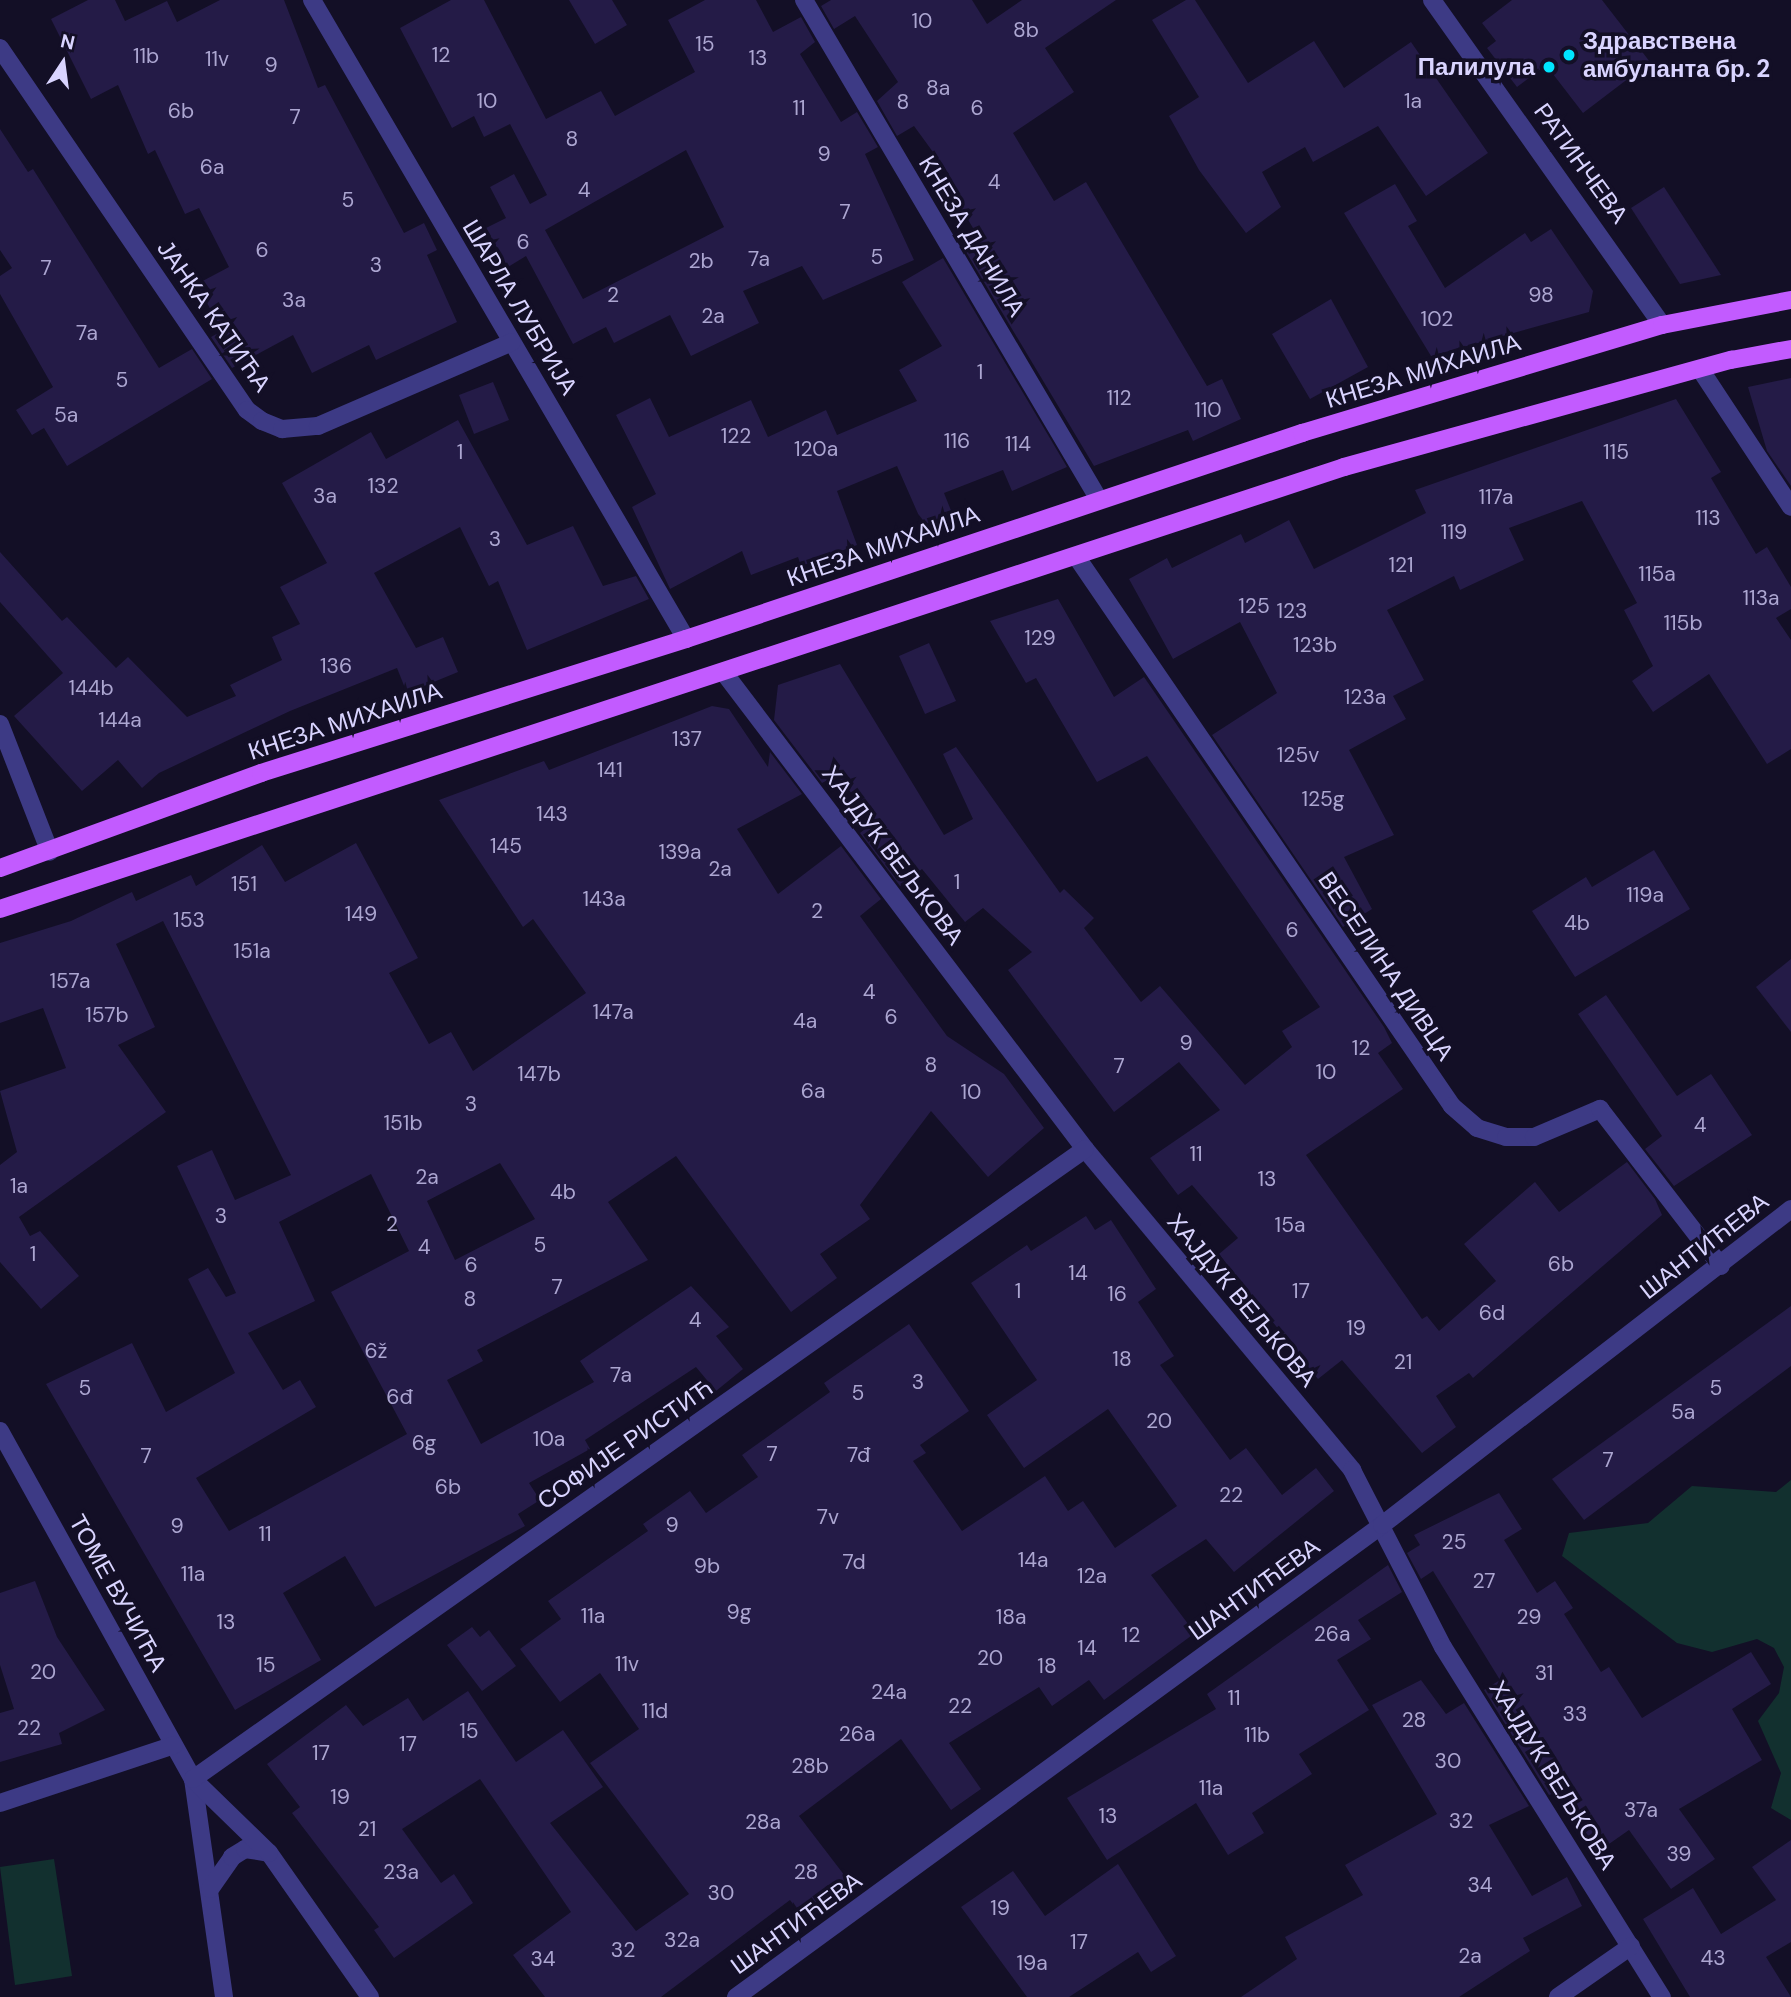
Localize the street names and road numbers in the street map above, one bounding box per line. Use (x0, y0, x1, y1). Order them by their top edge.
street label: РАТИНЧЕВА (1528, 98, 1634, 228)
street label: КНЕЗА ДАНИЛА (913, 150, 1031, 322)
street label: ШАРЛА ЛУБРИЈА (456, 214, 584, 400)
street label: ЈАНКА КАТИЋА (151, 235, 277, 397)
street label: КНЕЗА МИХАИЛА (1322, 328, 1524, 414)
street label: КНЕЗА МИХАИЛА (783, 500, 983, 592)
street label: КНЕЗА МИХАИЛА (245, 676, 445, 766)
street label: ХАЈДУК ВЕЉКОВА (816, 760, 970, 950)
street label: ВЕСЕЛИНА ДИВЦА (1312, 866, 1460, 1066)
street label: ШАНТИЋЕВА (1634, 1187, 1774, 1305)
street label: ХАЈДУК ВЕЉКОВА (1161, 1208, 1323, 1392)
street label: СОФИЈЕ РИСТИЋ (532, 1373, 718, 1515)
street label: ТОМЕ ВУЧИЋА (63, 1510, 173, 1676)
street label: ШАНТИЋЕВА (1183, 1532, 1325, 1646)
street label: ХАЈДУК ВЕЉКОВА (1483, 1675, 1623, 1875)
street label: ШАНТИЋЕВА (725, 1866, 867, 1980)

